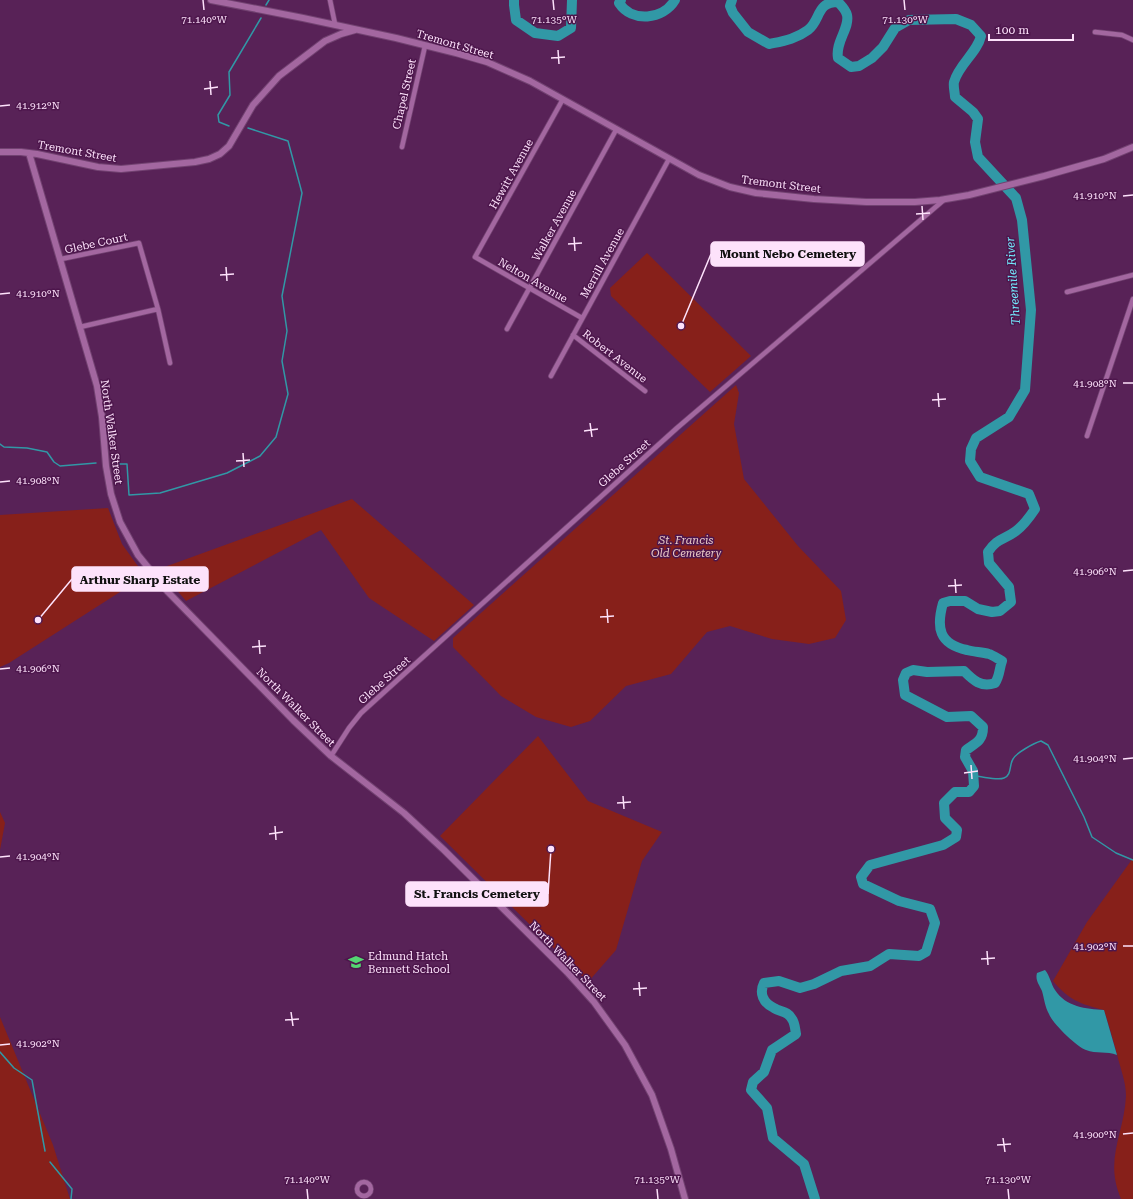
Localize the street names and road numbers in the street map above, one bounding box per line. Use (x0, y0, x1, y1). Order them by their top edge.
street label: Tremont Street (415, 27, 495, 62)
street label: Chapel Street (390, 58, 419, 131)
street label: Hewitt Avenue (487, 137, 536, 212)
street label: Tremont Street (36, 138, 117, 165)
street label: Tremont Street (740, 173, 821, 196)
street label: Walker Avenue (529, 187, 579, 263)
street label: Merrill Avenue (578, 226, 627, 300)
street label: Glebe Court (63, 230, 129, 257)
street label: Nelton Avenue (496, 255, 570, 306)
street label: Robert Avenue (580, 327, 650, 386)
street label: North Walker Street (98, 379, 125, 485)
street label: Glebe Street (596, 437, 653, 490)
street label: Glebe Street (356, 654, 413, 707)
street label: North Walker Street (254, 665, 338, 749)
street label: North Walker Street (526, 919, 609, 1004)

